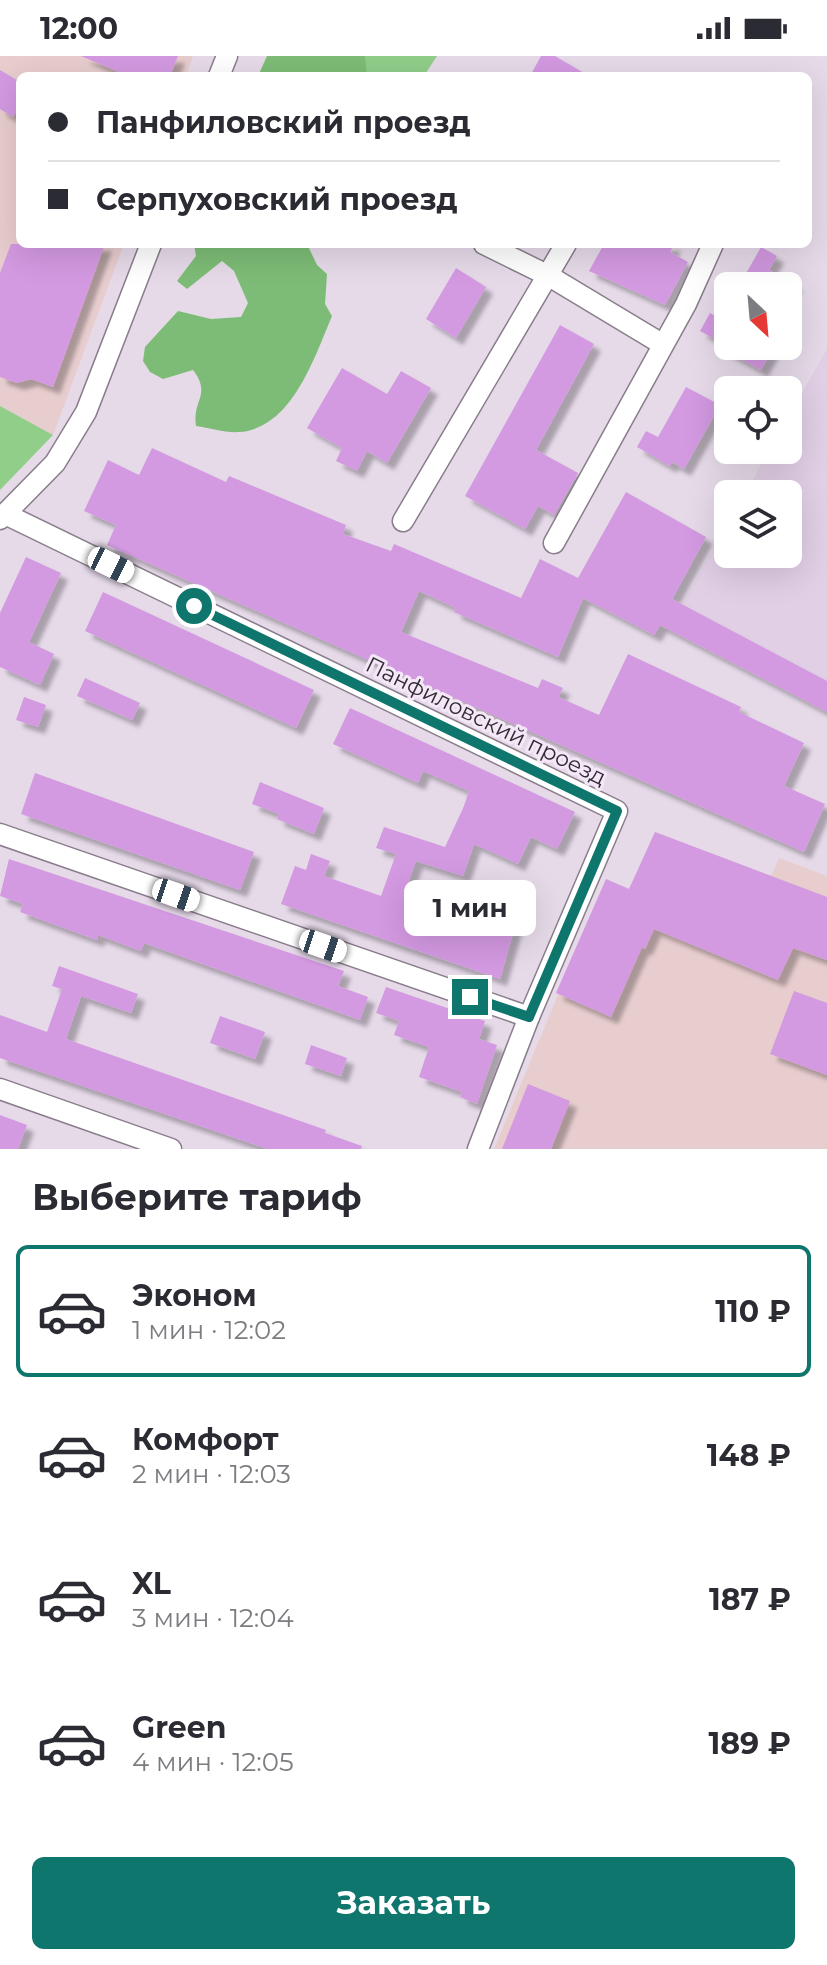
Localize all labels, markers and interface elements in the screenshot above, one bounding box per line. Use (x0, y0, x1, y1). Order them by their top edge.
text: 12:00 (40, 10, 118, 47)
text: Панфиловский проезд (96, 104, 471, 141)
text: Серпуховский проезд (96, 181, 458, 218)
north arrow (714, 272, 802, 360)
map controls (714, 272, 802, 568)
button: locate (714, 376, 802, 464)
button: layers (714, 480, 802, 568)
car (84, 544, 138, 586)
route start (176, 588, 212, 624)
street label: Панфиловский проезд (361, 651, 611, 791)
car (149, 876, 203, 914)
callout: 1 мин (404, 881, 536, 937)
text: 1 мин (432, 892, 508, 924)
car (296, 927, 350, 965)
route end (452, 979, 488, 1015)
text: Выберите тариф (32, 1175, 362, 1219)
icon: car (36, 1275, 108, 1347)
text: Эконом (132, 1277, 257, 1314)
text: 110 ₽ (715, 1293, 791, 1330)
text: 1 мин · 12:02 (132, 1314, 286, 1346)
icon: car (36, 1419, 108, 1491)
text: Комфорт (132, 1421, 279, 1458)
text: 148 ₽ (707, 1437, 791, 1474)
text: 2 мин · 12:03 (132, 1458, 291, 1490)
icon: car (36, 1563, 108, 1635)
text: XL (132, 1565, 171, 1602)
text: 187 ₽ (709, 1581, 791, 1618)
text: 3 мин · 12:04 (132, 1602, 294, 1634)
icon: car (36, 1707, 108, 1779)
text: Green (132, 1709, 226, 1746)
text: 189 ₽ (709, 1725, 791, 1762)
text: 4 мин · 12:05 (132, 1746, 294, 1778)
button: Заказать (32, 1857, 795, 1949)

